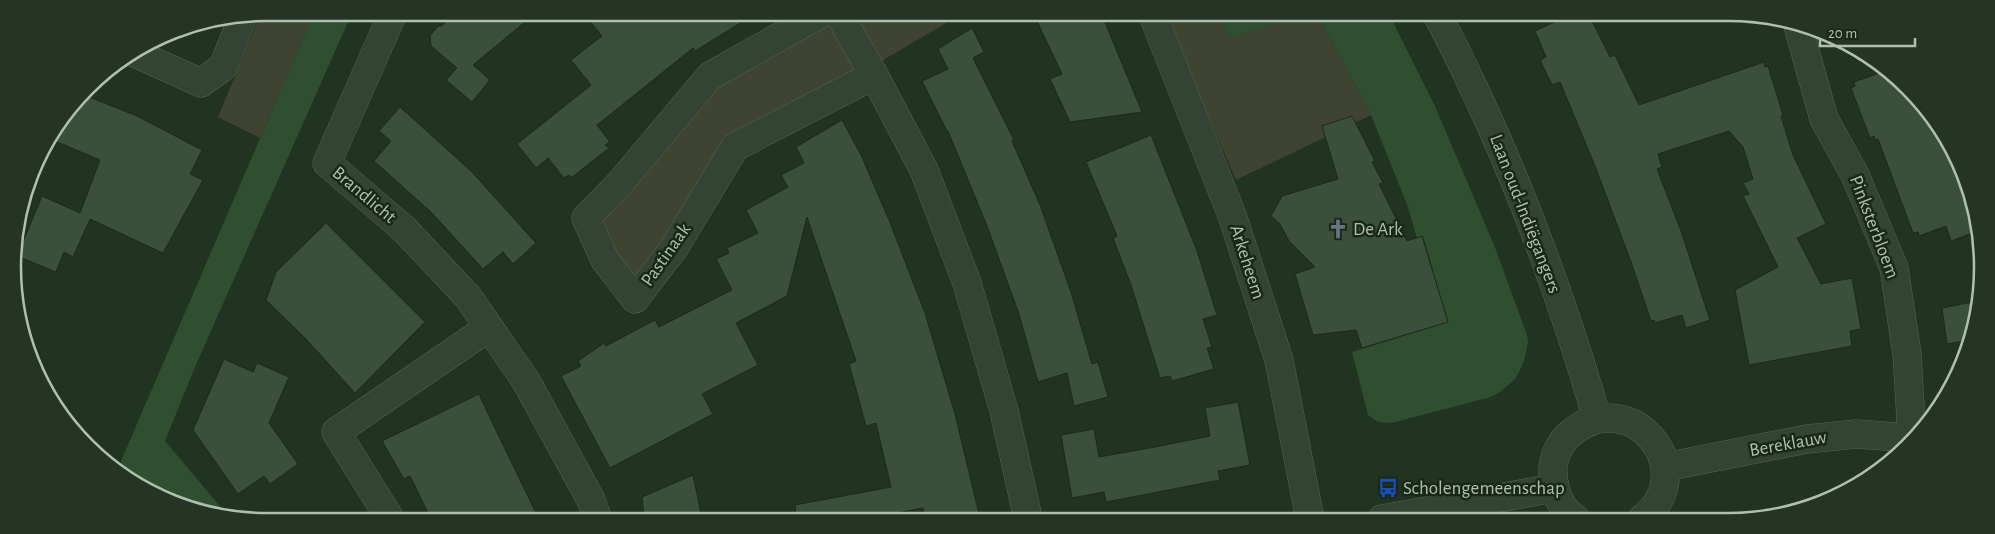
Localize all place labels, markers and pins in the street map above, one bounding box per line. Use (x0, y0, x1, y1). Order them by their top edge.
church icon: De Ark (1327, 218, 1349, 240)
place label: De Ark (1353, 220, 1403, 239)
bus stop icon: Scholengemeenschap (1377, 477, 1399, 499)
place label: Scholengemeenschap (1403, 479, 1565, 498)

